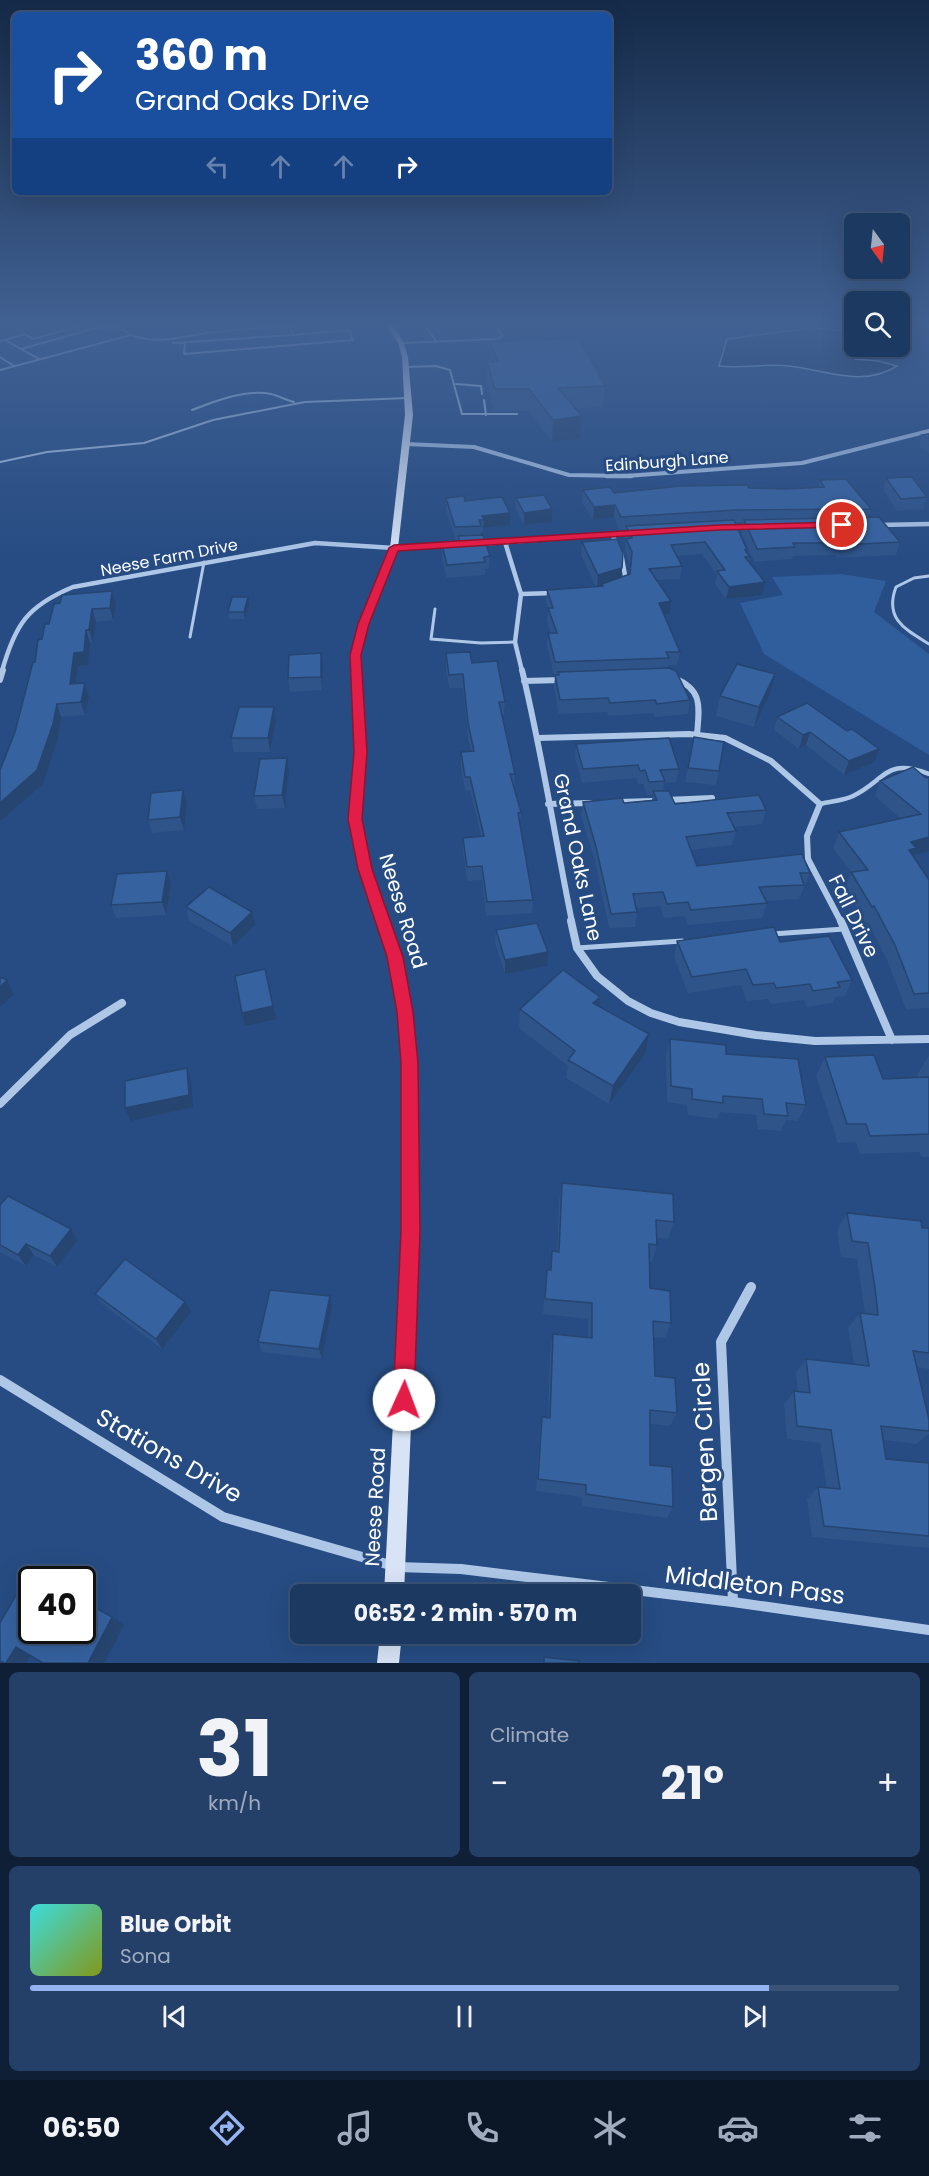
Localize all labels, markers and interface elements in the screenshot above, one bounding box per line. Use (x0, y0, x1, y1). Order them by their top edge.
text: 360 m (135, 26, 268, 85)
icon: right (36, 36, 114, 114)
text: Grand Oaks Drive (135, 82, 369, 119)
icon: left (201, 150, 234, 183)
icon: ahead (264, 150, 297, 183)
icon: ahead (327, 150, 360, 183)
icon: right (390, 150, 423, 183)
north arrow (844, 213, 910, 279)
map controls (844, 213, 910, 357)
button: search (844, 291, 910, 357)
street label: Edinburgh Lane (605, 446, 729, 477)
pin (816, 499, 867, 550)
icon: arrive (825, 508, 858, 541)
street label: Neese Farm Drive (99, 533, 240, 582)
street label: Grand Oaks Lane (547, 771, 609, 943)
street label: Neese Road (372, 850, 434, 972)
street label: Fall Drive (822, 870, 886, 962)
street label: Bergen Circle (684, 1361, 725, 1523)
position arrow (372, 1368, 436, 1432)
street label: Stations Drive (90, 1400, 248, 1511)
street label: Neese Road (358, 1447, 392, 1567)
street label: Middleton Pass (663, 1557, 847, 1612)
speed limit sign: 40 (18, 1566, 96, 1644)
text: 06:52 · 2 min · 570 m (354, 1598, 577, 1629)
text: 31 (196, 1694, 273, 1803)
text: Climate (490, 1721, 569, 1749)
text: 21° (661, 1752, 724, 1815)
text: − (490, 1760, 508, 1807)
text: + (876, 1760, 899, 1807)
text: km/h (208, 1789, 261, 1817)
text: Blue Orbit (120, 1909, 231, 1940)
text: Sona (120, 1942, 171, 1970)
icon: previous (158, 2000, 191, 2033)
icon: pause (448, 2000, 481, 2033)
icon: next (738, 2000, 771, 2033)
icon: directions (206, 2107, 248, 2149)
icon: music (334, 2107, 376, 2149)
icon: phone (461, 2107, 503, 2149)
icon: climate (589, 2107, 631, 2149)
icon: car (717, 2107, 759, 2149)
icon: filters (844, 2107, 886, 2149)
text: 06:50 (43, 2109, 120, 2146)

